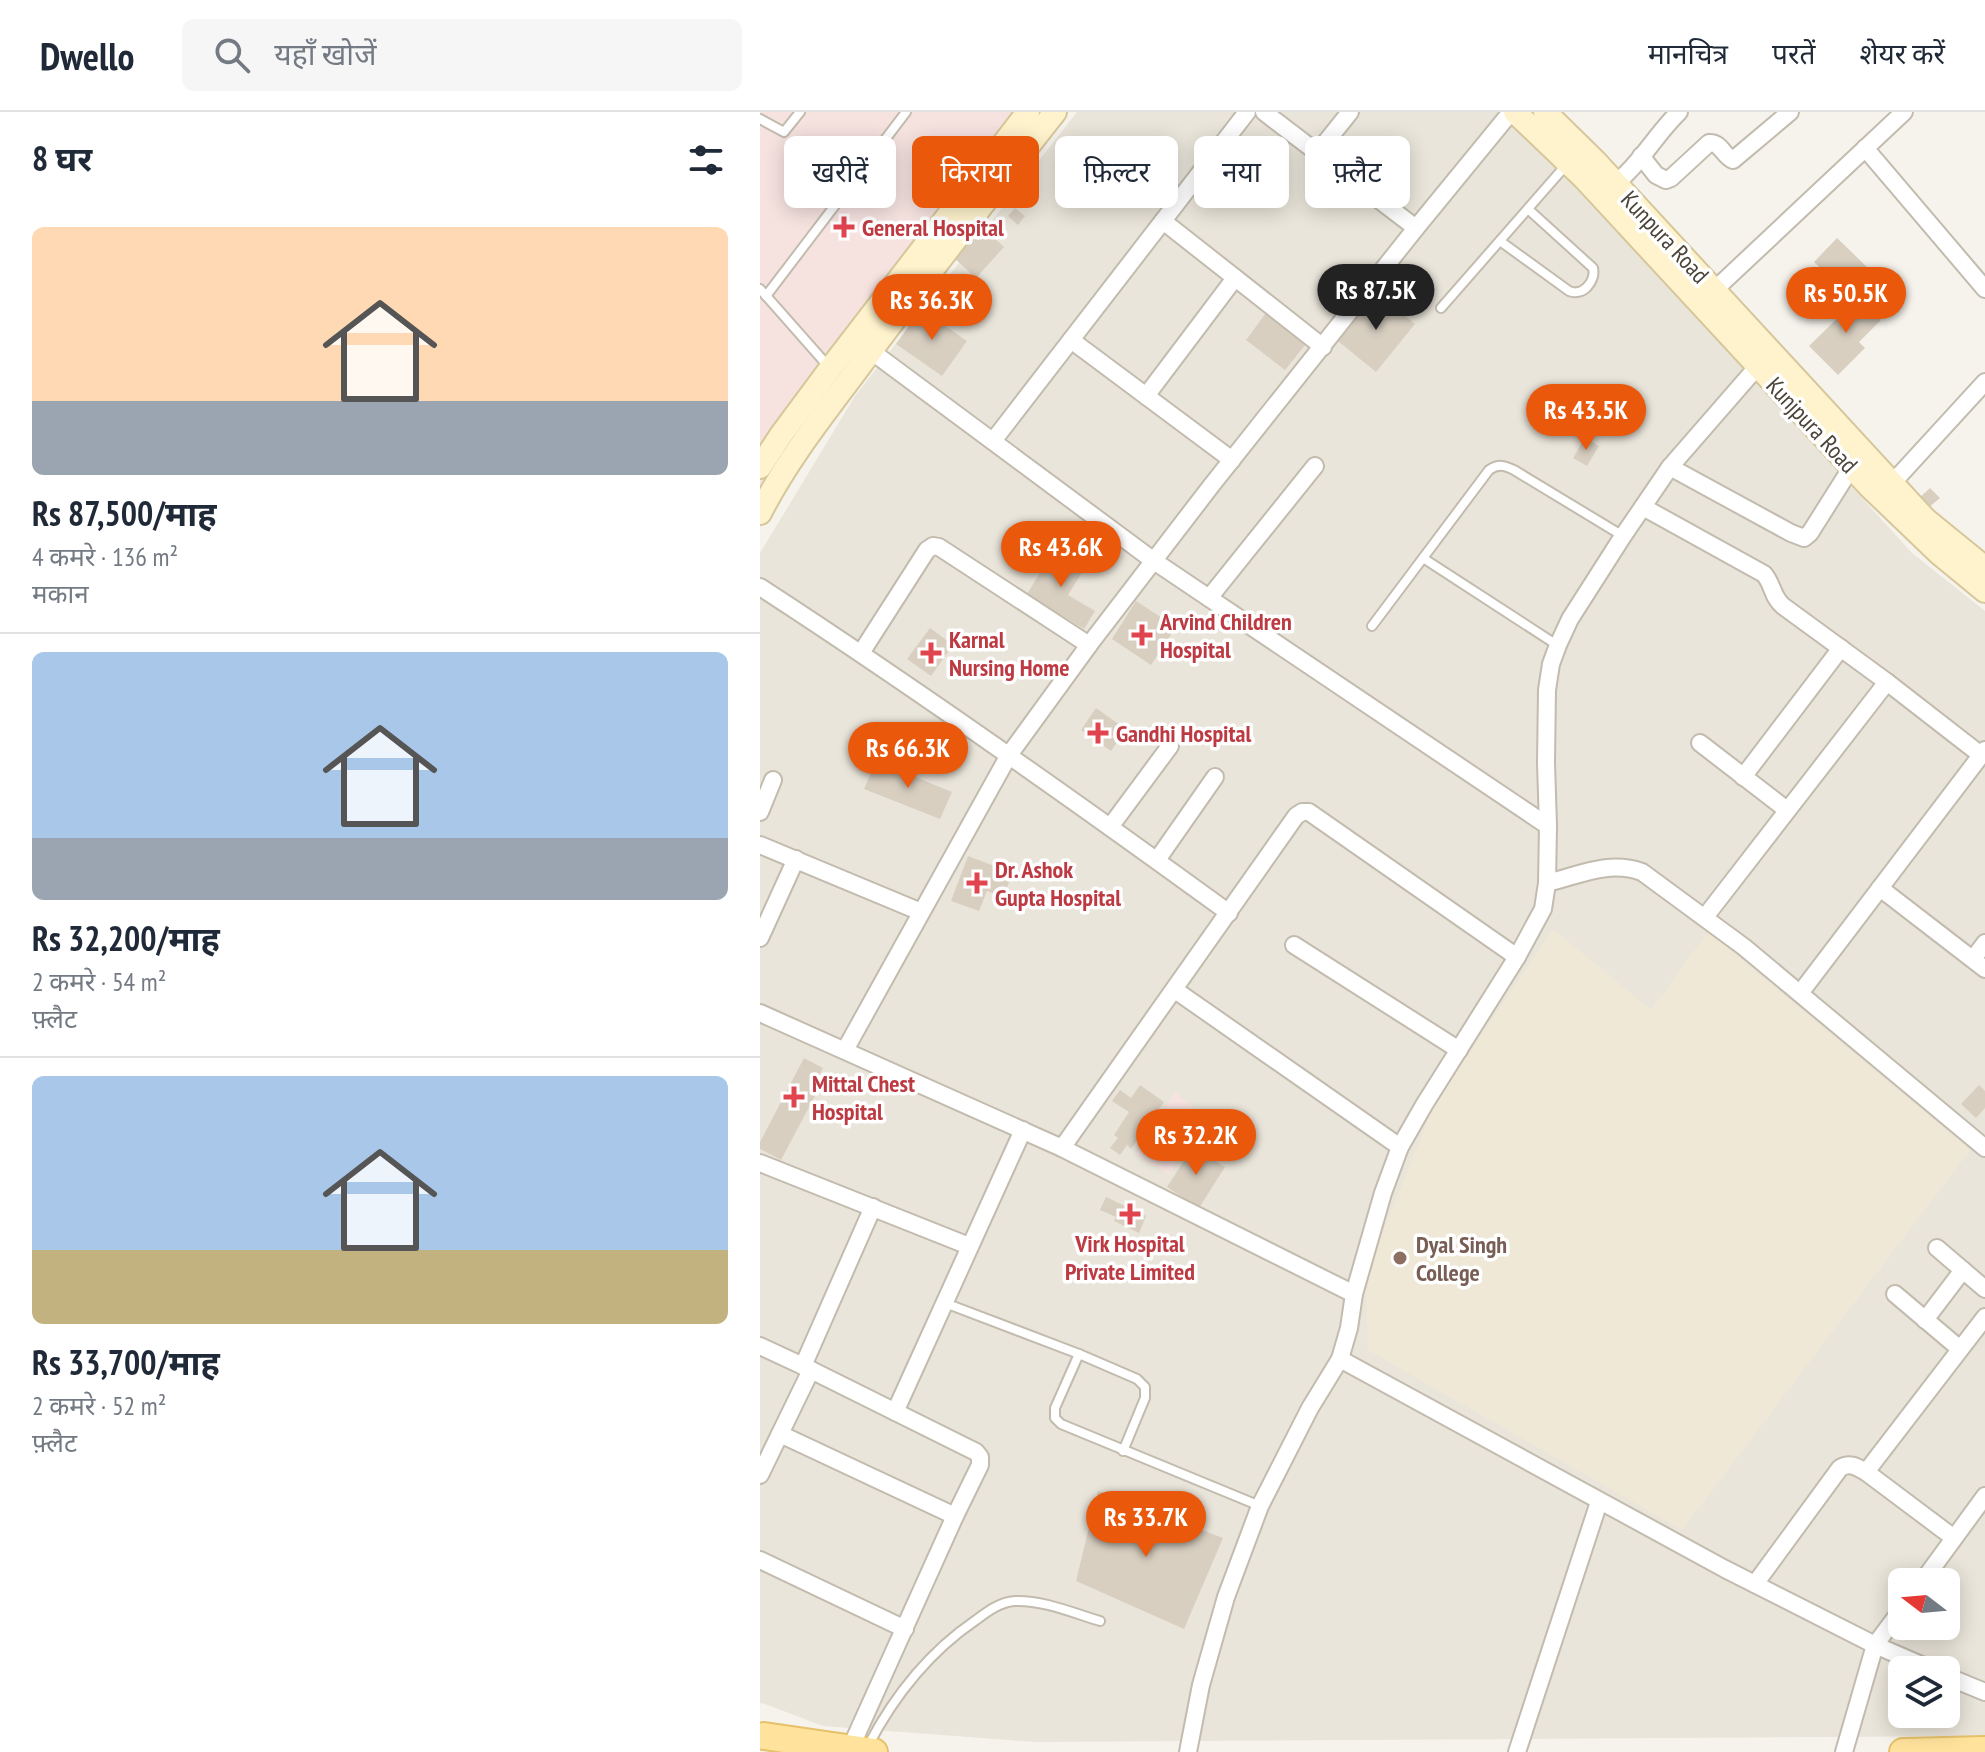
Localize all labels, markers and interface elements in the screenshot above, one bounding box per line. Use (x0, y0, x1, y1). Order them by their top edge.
search box (182, 19, 742, 91)
text: Dwello (40, 31, 134, 80)
icon: search (210, 33, 254, 77)
text: यहाँ खोजें (274, 34, 376, 73)
text: मानचित्र (1648, 35, 1728, 72)
text: परतें (1772, 35, 1815, 72)
text: शेयर करें (1859, 35, 1945, 72)
text: 8 घर (32, 136, 92, 180)
chip: खरीदें (784, 136, 896, 208)
chip: किराया (912, 136, 1039, 208)
chip: फ़िल्टर (1055, 136, 1178, 208)
chip: नया (1194, 136, 1289, 208)
chip: फ़्लैट (1305, 136, 1410, 208)
icon: filters (684, 138, 728, 182)
street label: Kunpura Road (1614, 184, 1716, 290)
place label: General Hospital (862, 212, 1004, 243)
marker: General Hospital (833, 216, 855, 238)
pin: Rs 87.5K (1293, 264, 1459, 332)
pin: Rs 50.5K (1763, 267, 1929, 335)
text: Rs 87.5K (1335, 273, 1417, 306)
pin: Rs 36.3K (849, 274, 1015, 342)
text: Rs 50.5K (1804, 276, 1888, 309)
icon: home (308, 279, 452, 423)
text: Rs 36.3K (890, 283, 974, 316)
street label: Kunjpura Road (1760, 370, 1864, 480)
pin: Rs 43.5K (1503, 384, 1669, 452)
text: Rs 43.5K (1544, 393, 1628, 426)
text: Rs 87,500/माह (32, 491, 216, 535)
pin: Rs 43.6K (978, 521, 1144, 589)
text: Rs 43.6K (1019, 530, 1103, 563)
text: 4 कमरे · 136 m² (32, 540, 178, 573)
text: मकान (32, 577, 89, 610)
place label: Arvind Children Hospital (1159, 606, 1292, 665)
place label: Karnal Nursing Home (949, 624, 1069, 683)
marker: Arvind Children Hospital (1131, 624, 1153, 646)
marker: Karnal Nursing Home (920, 642, 942, 664)
icon: home (308, 704, 452, 848)
place label: Gandhi Hospital (1116, 718, 1251, 749)
pin: Rs 66.3K (825, 722, 991, 790)
marker: Gandhi Hospital (1087, 722, 1109, 744)
text: Rs 66.3K (866, 731, 950, 764)
place label: Dr. Ashok Gupta Hospital (995, 854, 1121, 913)
marker: Dr. Ashok Gupta Hospital (966, 872, 988, 894)
text: Rs 32,200/माह (32, 916, 220, 960)
text: 2 कमरे · 54 m² (32, 965, 166, 998)
text: फ़्लैट (32, 1002, 77, 1035)
place label: Mittal Chest Hospital (812, 1068, 915, 1127)
marker: Mittal Chest Hospital (783, 1086, 805, 1108)
pin: Rs 32.2K (1113, 1109, 1279, 1177)
text: Rs 32.2K (1154, 1118, 1238, 1151)
icon: home (308, 1128, 452, 1272)
marker: Virk Hospital Private Limited (1119, 1203, 1141, 1225)
place label: Virk Hospital Private Limited (1065, 1228, 1195, 1287)
place label: Dyal Singh College (1416, 1229, 1507, 1288)
marker: Dyal Singh College (1391, 1249, 1409, 1267)
text: Rs 33,700/माह (32, 1340, 220, 1384)
text: 2 कमरे · 52 m² (32, 1389, 166, 1422)
text: फ़्लैट (32, 1426, 77, 1459)
pin: Rs 33.7K (1063, 1491, 1229, 1559)
text: Rs 33.7K (1104, 1500, 1188, 1533)
north arrow (1888, 1568, 1960, 1640)
map controls (1888, 1568, 1960, 1728)
button: layers (1888, 1656, 1960, 1728)

